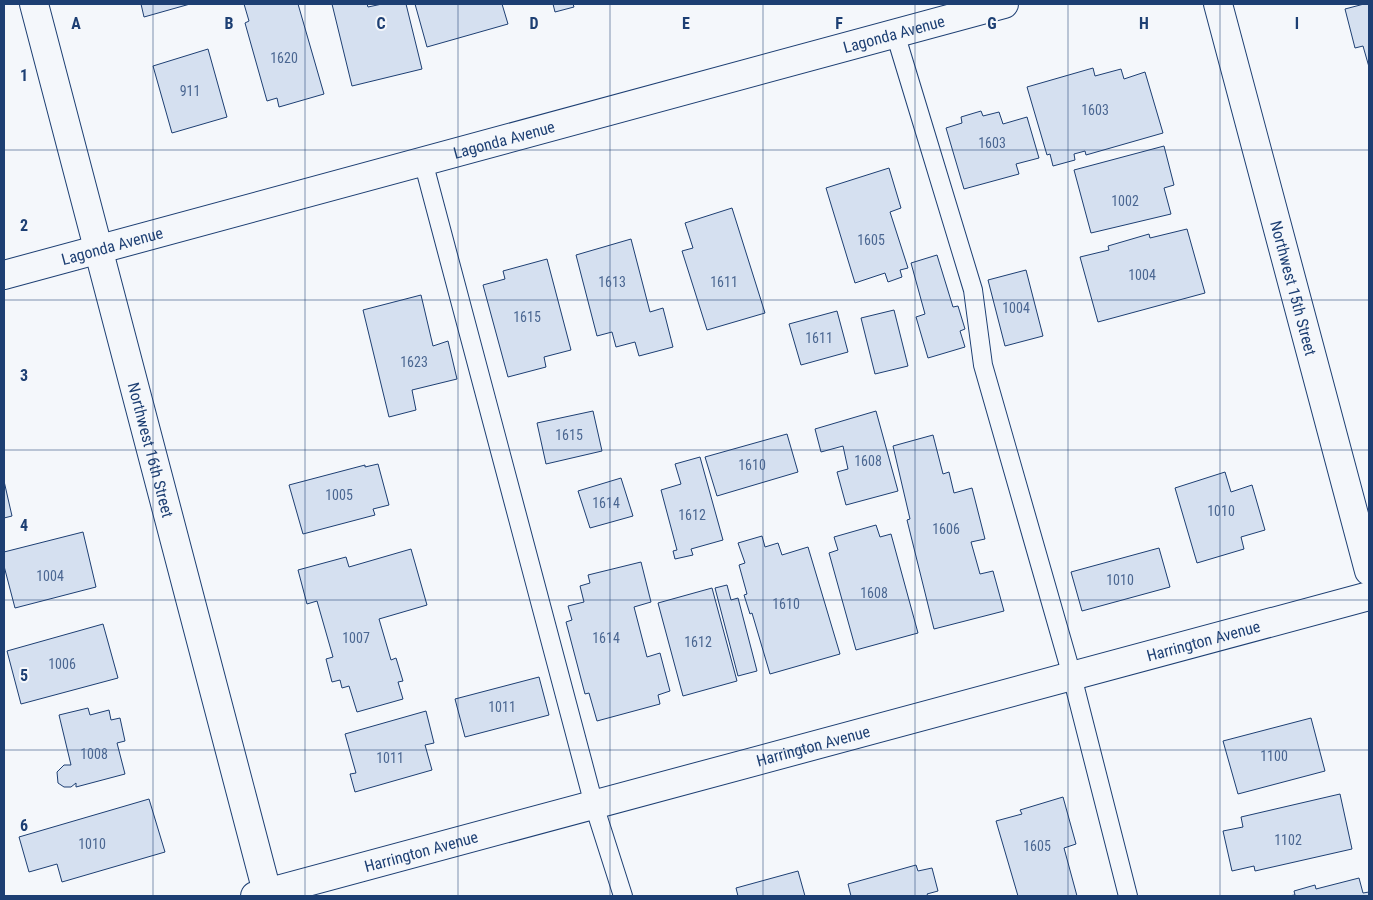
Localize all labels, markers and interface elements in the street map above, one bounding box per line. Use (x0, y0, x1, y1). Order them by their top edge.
street label: Lagonda Avenue (841, 11, 947, 57)
text: A (71, 14, 81, 33)
text: B (225, 14, 234, 33)
text: C (376, 14, 386, 33)
text: D (529, 14, 539, 33)
text: E (682, 14, 690, 33)
text: F (835, 14, 843, 33)
text: G (987, 14, 997, 33)
text: H (1139, 14, 1149, 33)
text: I (1295, 14, 1299, 33)
house number: 1620 (270, 50, 298, 66)
text: 1 (20, 66, 28, 85)
house number: 911 (180, 83, 200, 99)
house number: 1603 (1081, 102, 1109, 118)
street label: Lagonda Avenue (451, 117, 557, 162)
house number: 1603 (978, 135, 1006, 151)
house number: 1002 (1111, 193, 1139, 209)
text: 2 (20, 216, 28, 235)
street label: Northwest 15th Street (1267, 219, 1321, 358)
street label: Lagonda Avenue (59, 223, 165, 269)
house number: 1605 (857, 232, 885, 248)
house number: 1004 (1128, 267, 1156, 283)
house number: 1613 (598, 274, 626, 290)
house number: 1611 (710, 274, 738, 290)
house number: 1004 (1002, 300, 1030, 316)
house number: 1615 (513, 309, 541, 325)
house number: 1611 (805, 330, 833, 346)
house number: 1623 (400, 354, 428, 370)
text: 3 (20, 366, 28, 385)
street label: Northwest 16th Street (124, 380, 178, 520)
house number: 1615 (555, 427, 583, 443)
house number: 1608 (854, 453, 882, 469)
house number: 1610 (738, 457, 766, 473)
house number: 1005 (325, 487, 353, 503)
house number: 1614 (592, 495, 620, 511)
house number: 1010 (1207, 503, 1235, 519)
house number: 1612 (678, 507, 706, 523)
text: 4 (20, 516, 28, 535)
house number: 1606 (932, 521, 960, 537)
house number: 1004 (36, 568, 64, 584)
house number: 1010 (1106, 572, 1134, 588)
house number: 1608 (860, 585, 888, 601)
house number: 1610 (772, 596, 800, 612)
street label: Harrington Avenue (1144, 616, 1262, 665)
house number: 1007 (342, 630, 370, 646)
house number: 1614 (592, 630, 620, 646)
house number: 1612 (684, 634, 712, 650)
house number: 1006 (48, 656, 76, 672)
text: 5 (20, 666, 28, 685)
house number: 1011 (488, 699, 516, 715)
street label: Harrington Avenue (754, 721, 872, 770)
house number: 1008 (80, 746, 108, 762)
house number: 1100 (1260, 748, 1288, 764)
house number: 1011 (376, 750, 404, 766)
text: 6 (20, 816, 28, 835)
street label: Harrington Avenue (362, 827, 480, 876)
house number: 1102 (1274, 832, 1302, 848)
house number: 1010 (78, 836, 106, 852)
house number: 1605 (1023, 838, 1051, 854)

